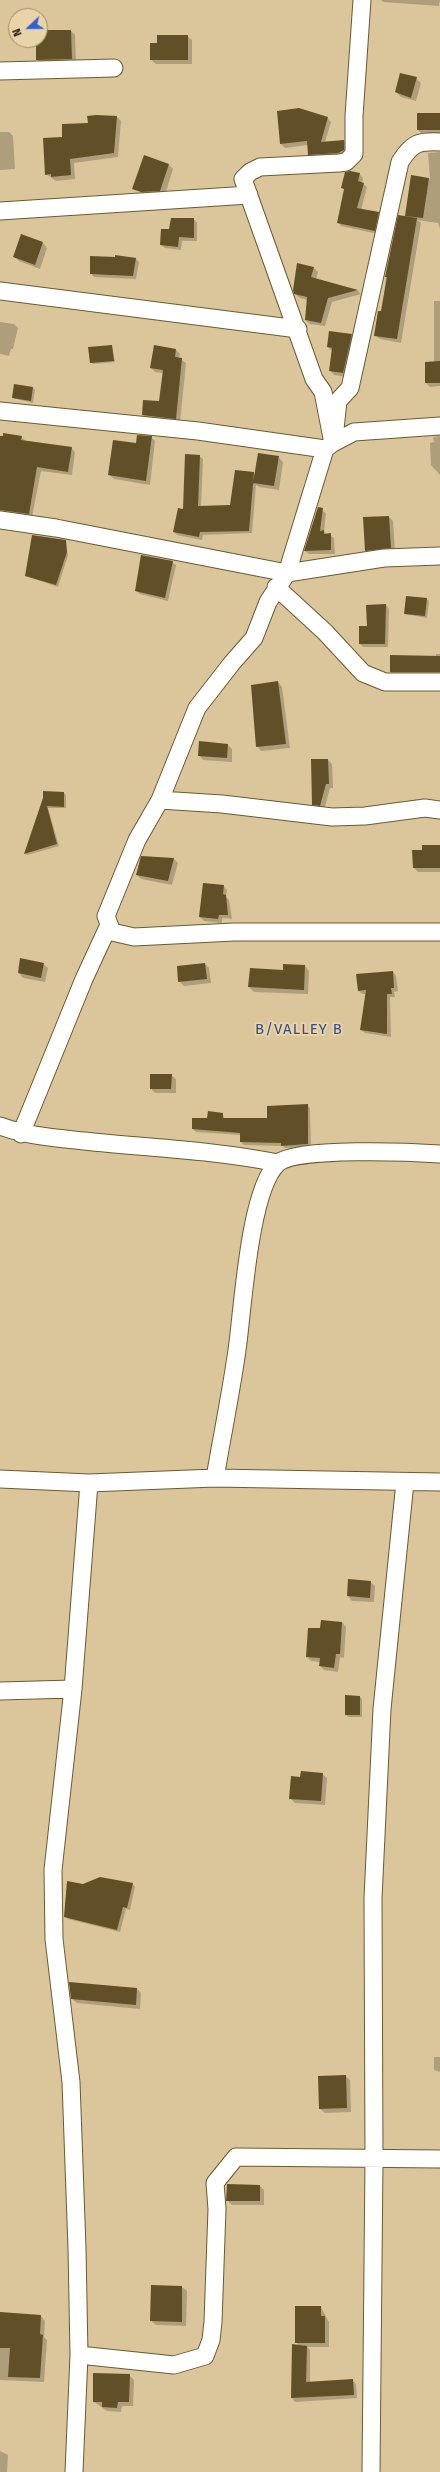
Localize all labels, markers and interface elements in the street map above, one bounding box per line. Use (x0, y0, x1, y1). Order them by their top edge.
north arrow (8, 8, 48, 48)
text: N (10, 26, 25, 38)
district label: B/VALLEY B (255, 1021, 343, 1039)

